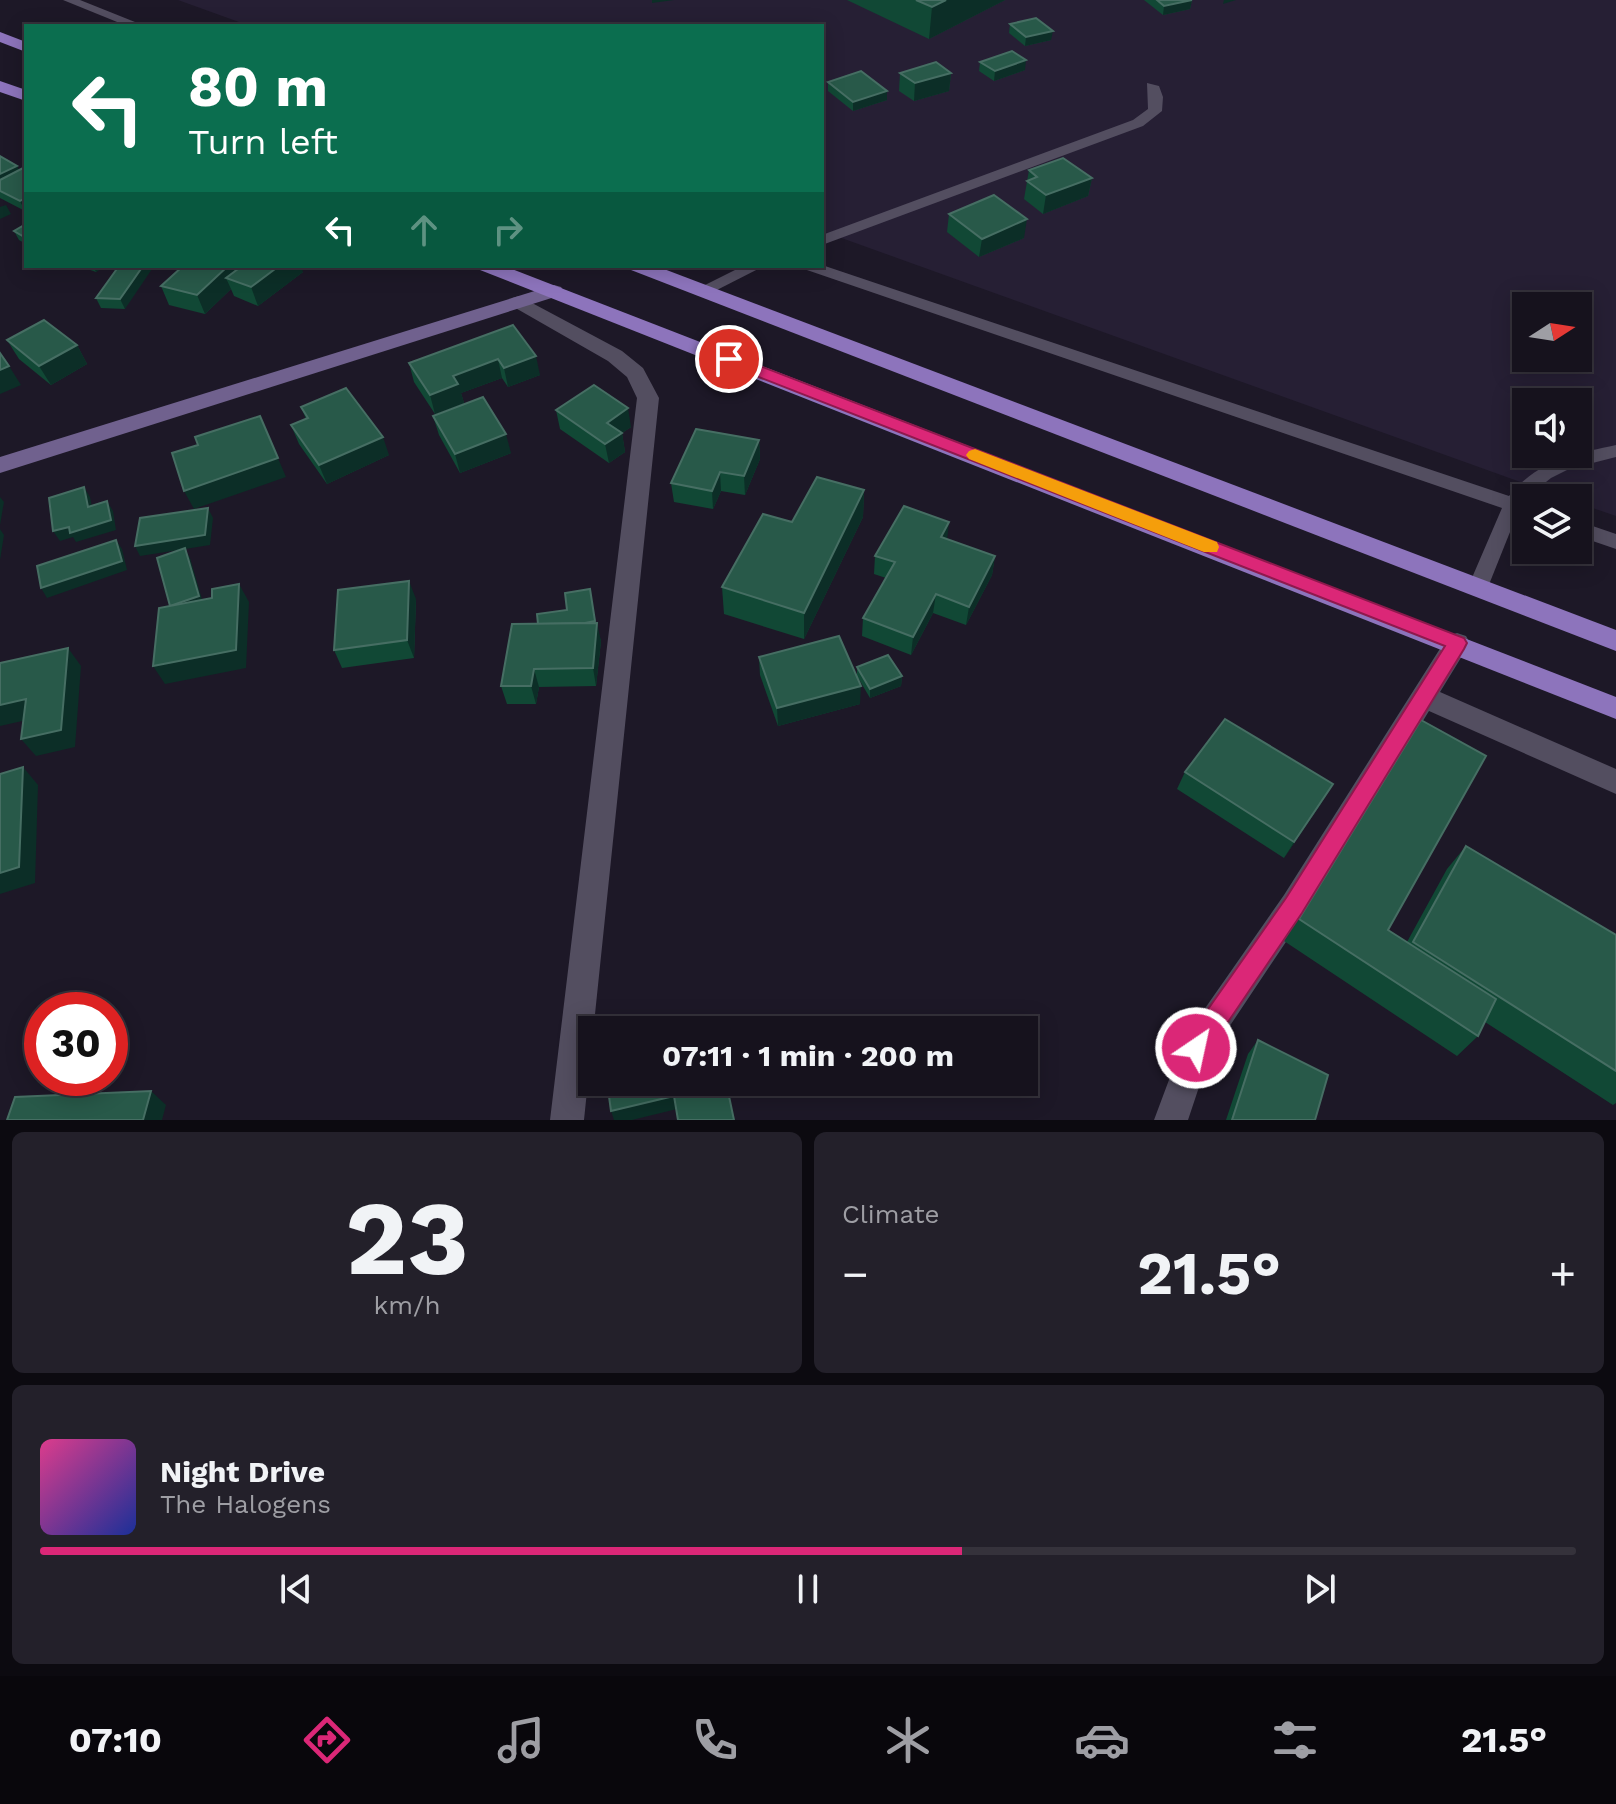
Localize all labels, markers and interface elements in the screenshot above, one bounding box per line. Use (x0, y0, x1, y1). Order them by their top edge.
text: 80 m (188, 54, 328, 120)
icon: left (56, 56, 160, 160)
text: Turn left (188, 121, 338, 163)
icon: left (318, 208, 362, 252)
icon: ahead (402, 208, 446, 252)
icon: right (486, 208, 530, 252)
north arrow (1512, 292, 1592, 372)
map controls (1512, 292, 1592, 564)
pin (695, 325, 763, 393)
icon: arrive (707, 337, 751, 381)
button: sound (1512, 388, 1592, 468)
button: layers (1512, 484, 1592, 564)
speed limit sign: 30 (24, 992, 128, 1096)
position arrow (1154, 1006, 1238, 1090)
text: 07:11 · 1 min · 200 m (662, 1038, 954, 1073)
text: 23 (345, 1177, 469, 1299)
text: Climate (842, 1199, 940, 1229)
text: 21.5° (1137, 1238, 1281, 1309)
text: − (842, 1248, 869, 1300)
text: + (1549, 1248, 1576, 1300)
text: km/h (374, 1290, 440, 1320)
text: Night Drive (160, 1454, 325, 1489)
text: The Halogens (160, 1489, 331, 1519)
icon: previous (274, 1567, 318, 1611)
icon: pause (786, 1567, 830, 1611)
icon: next (1298, 1567, 1342, 1611)
icon: directions (299, 1712, 355, 1768)
icon: music (493, 1712, 549, 1768)
icon: phone (687, 1712, 743, 1768)
icon: climate (880, 1712, 936, 1768)
icon: car (1074, 1712, 1130, 1768)
icon: filters (1267, 1712, 1323, 1768)
text: 07:10 (69, 1719, 162, 1761)
text: 21.5° (1461, 1719, 1547, 1761)

